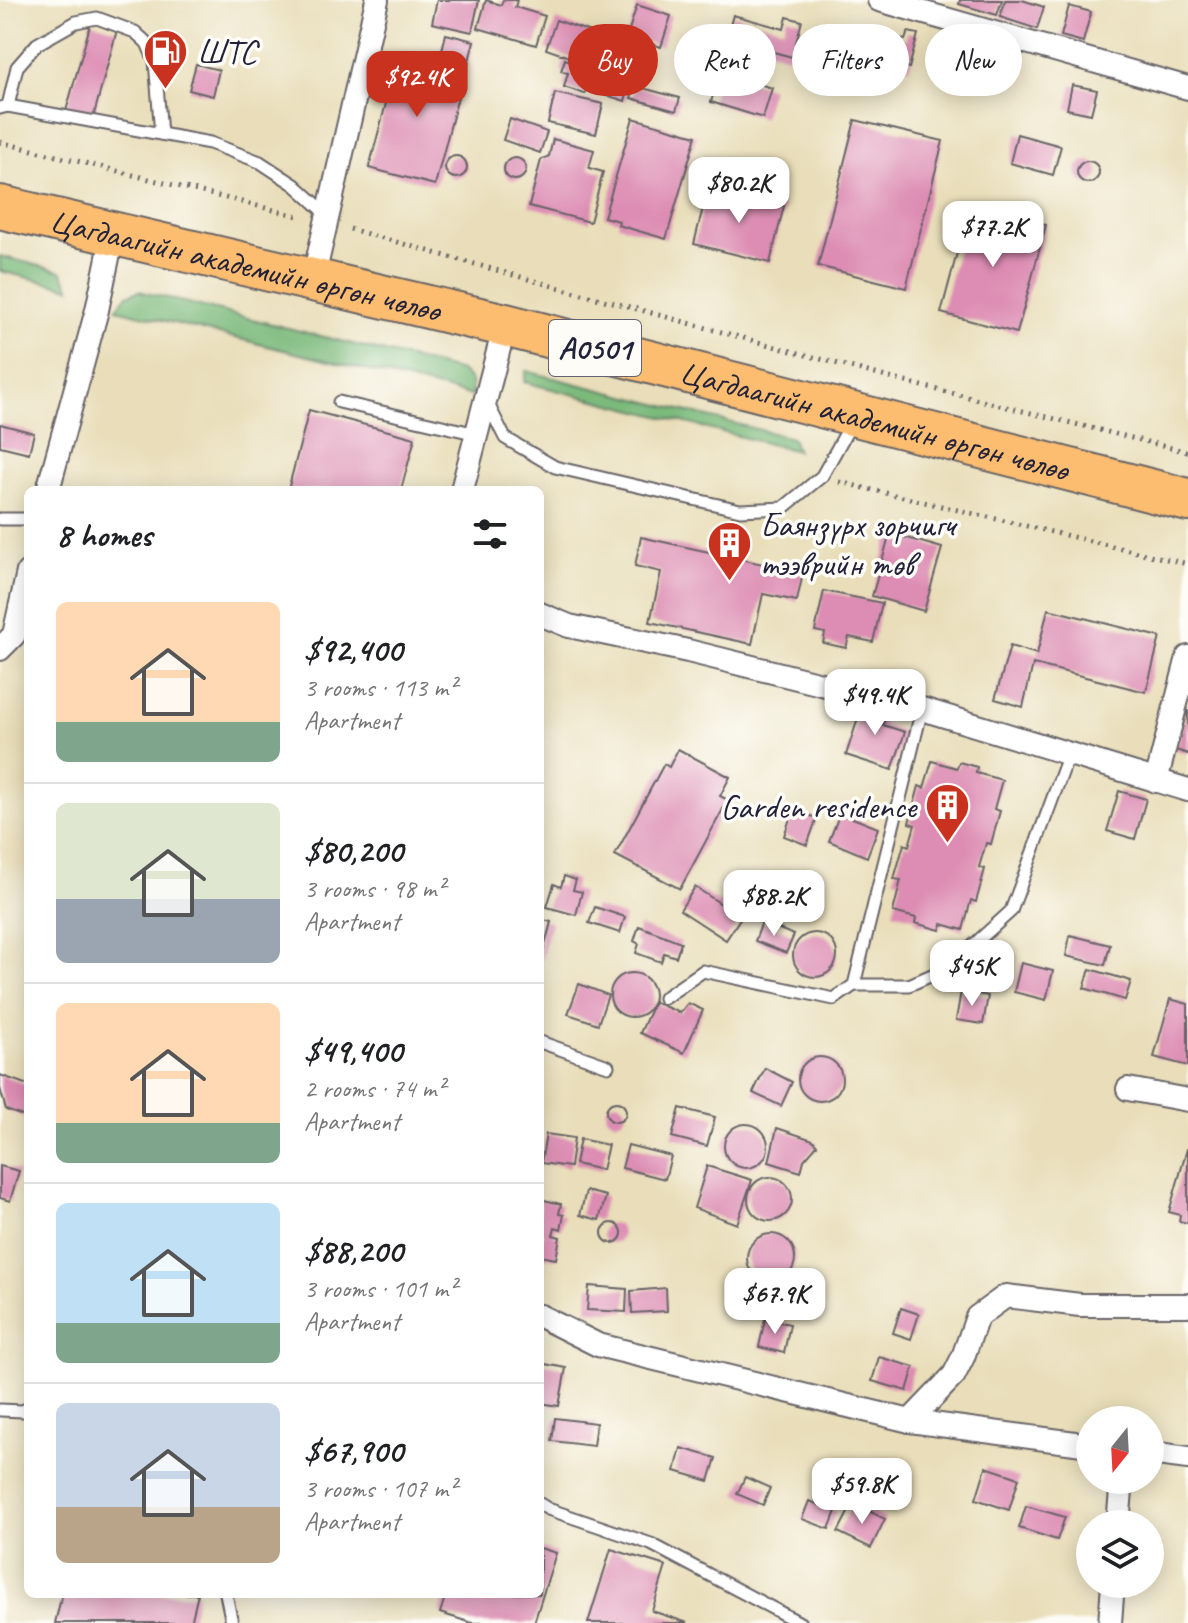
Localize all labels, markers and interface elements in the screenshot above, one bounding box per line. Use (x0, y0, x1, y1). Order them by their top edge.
chip: Buy (568, 24, 658, 96)
chip: Rent (674, 24, 776, 96)
chip: Filters (792, 24, 909, 96)
chip: New (925, 24, 1022, 96)
fuel station icon: ШТС (142, 27, 190, 90)
place label: ШТС (197, 30, 260, 73)
pin: $92.4K (352, 51, 482, 119)
text: $92.4K (385, 60, 449, 93)
pin: $80.2K (674, 157, 804, 225)
text: $80.2K (706, 166, 772, 199)
street label: Цагдаагийн академийн өргөн чөлөө (46, 198, 447, 331)
pin: $77.2K (928, 201, 1058, 269)
text: $77.2K (961, 210, 1025, 243)
road number: A0501 (549, 320, 641, 376)
street label: Цагдаагийн академийн өргөн чөлөө (675, 349, 1075, 491)
place label: Баянзүрх зорчигч тээврийн төв (760, 503, 958, 585)
icon: filters (468, 512, 512, 556)
text: 8 homes (56, 513, 152, 556)
building icon: Баянзүрх зорчигч тээврийн төв (705, 520, 753, 583)
text: $92,400 (304, 628, 402, 671)
icon: home (120, 634, 216, 730)
pin: $49.4K (810, 669, 940, 737)
text: 3 rooms · 113 m² (304, 671, 456, 704)
text: $49.4K (843, 678, 907, 711)
text: Apartment (304, 704, 400, 737)
building icon: Garden residence (923, 782, 971, 845)
place label: Garden residence (720, 785, 918, 828)
text: $80,200 (304, 829, 403, 872)
icon: home (120, 835, 216, 931)
pin: $88.2K (709, 870, 839, 938)
text: 3 rooms · 98 m² (304, 872, 445, 905)
text: $88.2K (741, 879, 807, 912)
text: Apartment (304, 905, 400, 938)
pin: $45K (925, 940, 1019, 1008)
text: $45K (948, 949, 996, 982)
text: $49,400 (304, 1029, 402, 1072)
icon: home (120, 1035, 216, 1131)
text: 2 rooms · 74 m² (304, 1072, 445, 1105)
text: Apartment (304, 1105, 400, 1138)
text: $88,200 (304, 1229, 403, 1272)
icon: home (120, 1235, 216, 1331)
pin: $67.9K (710, 1268, 840, 1336)
text: 3 rooms · 101 m² (304, 1272, 456, 1305)
text: $67.9K (742, 1277, 808, 1310)
text: Apartment (304, 1305, 400, 1338)
north arrow (1076, 1406, 1164, 1494)
map controls (1076, 1406, 1164, 1598)
text: $67,900 (304, 1429, 403, 1472)
icon: home (120, 1435, 216, 1531)
pin: $59.8K (797, 1458, 927, 1526)
text: $59.8K (830, 1467, 894, 1500)
text: 3 rooms · 107 m² (304, 1472, 456, 1505)
text: Apartment (304, 1505, 400, 1538)
button: layers (1076, 1510, 1164, 1598)

